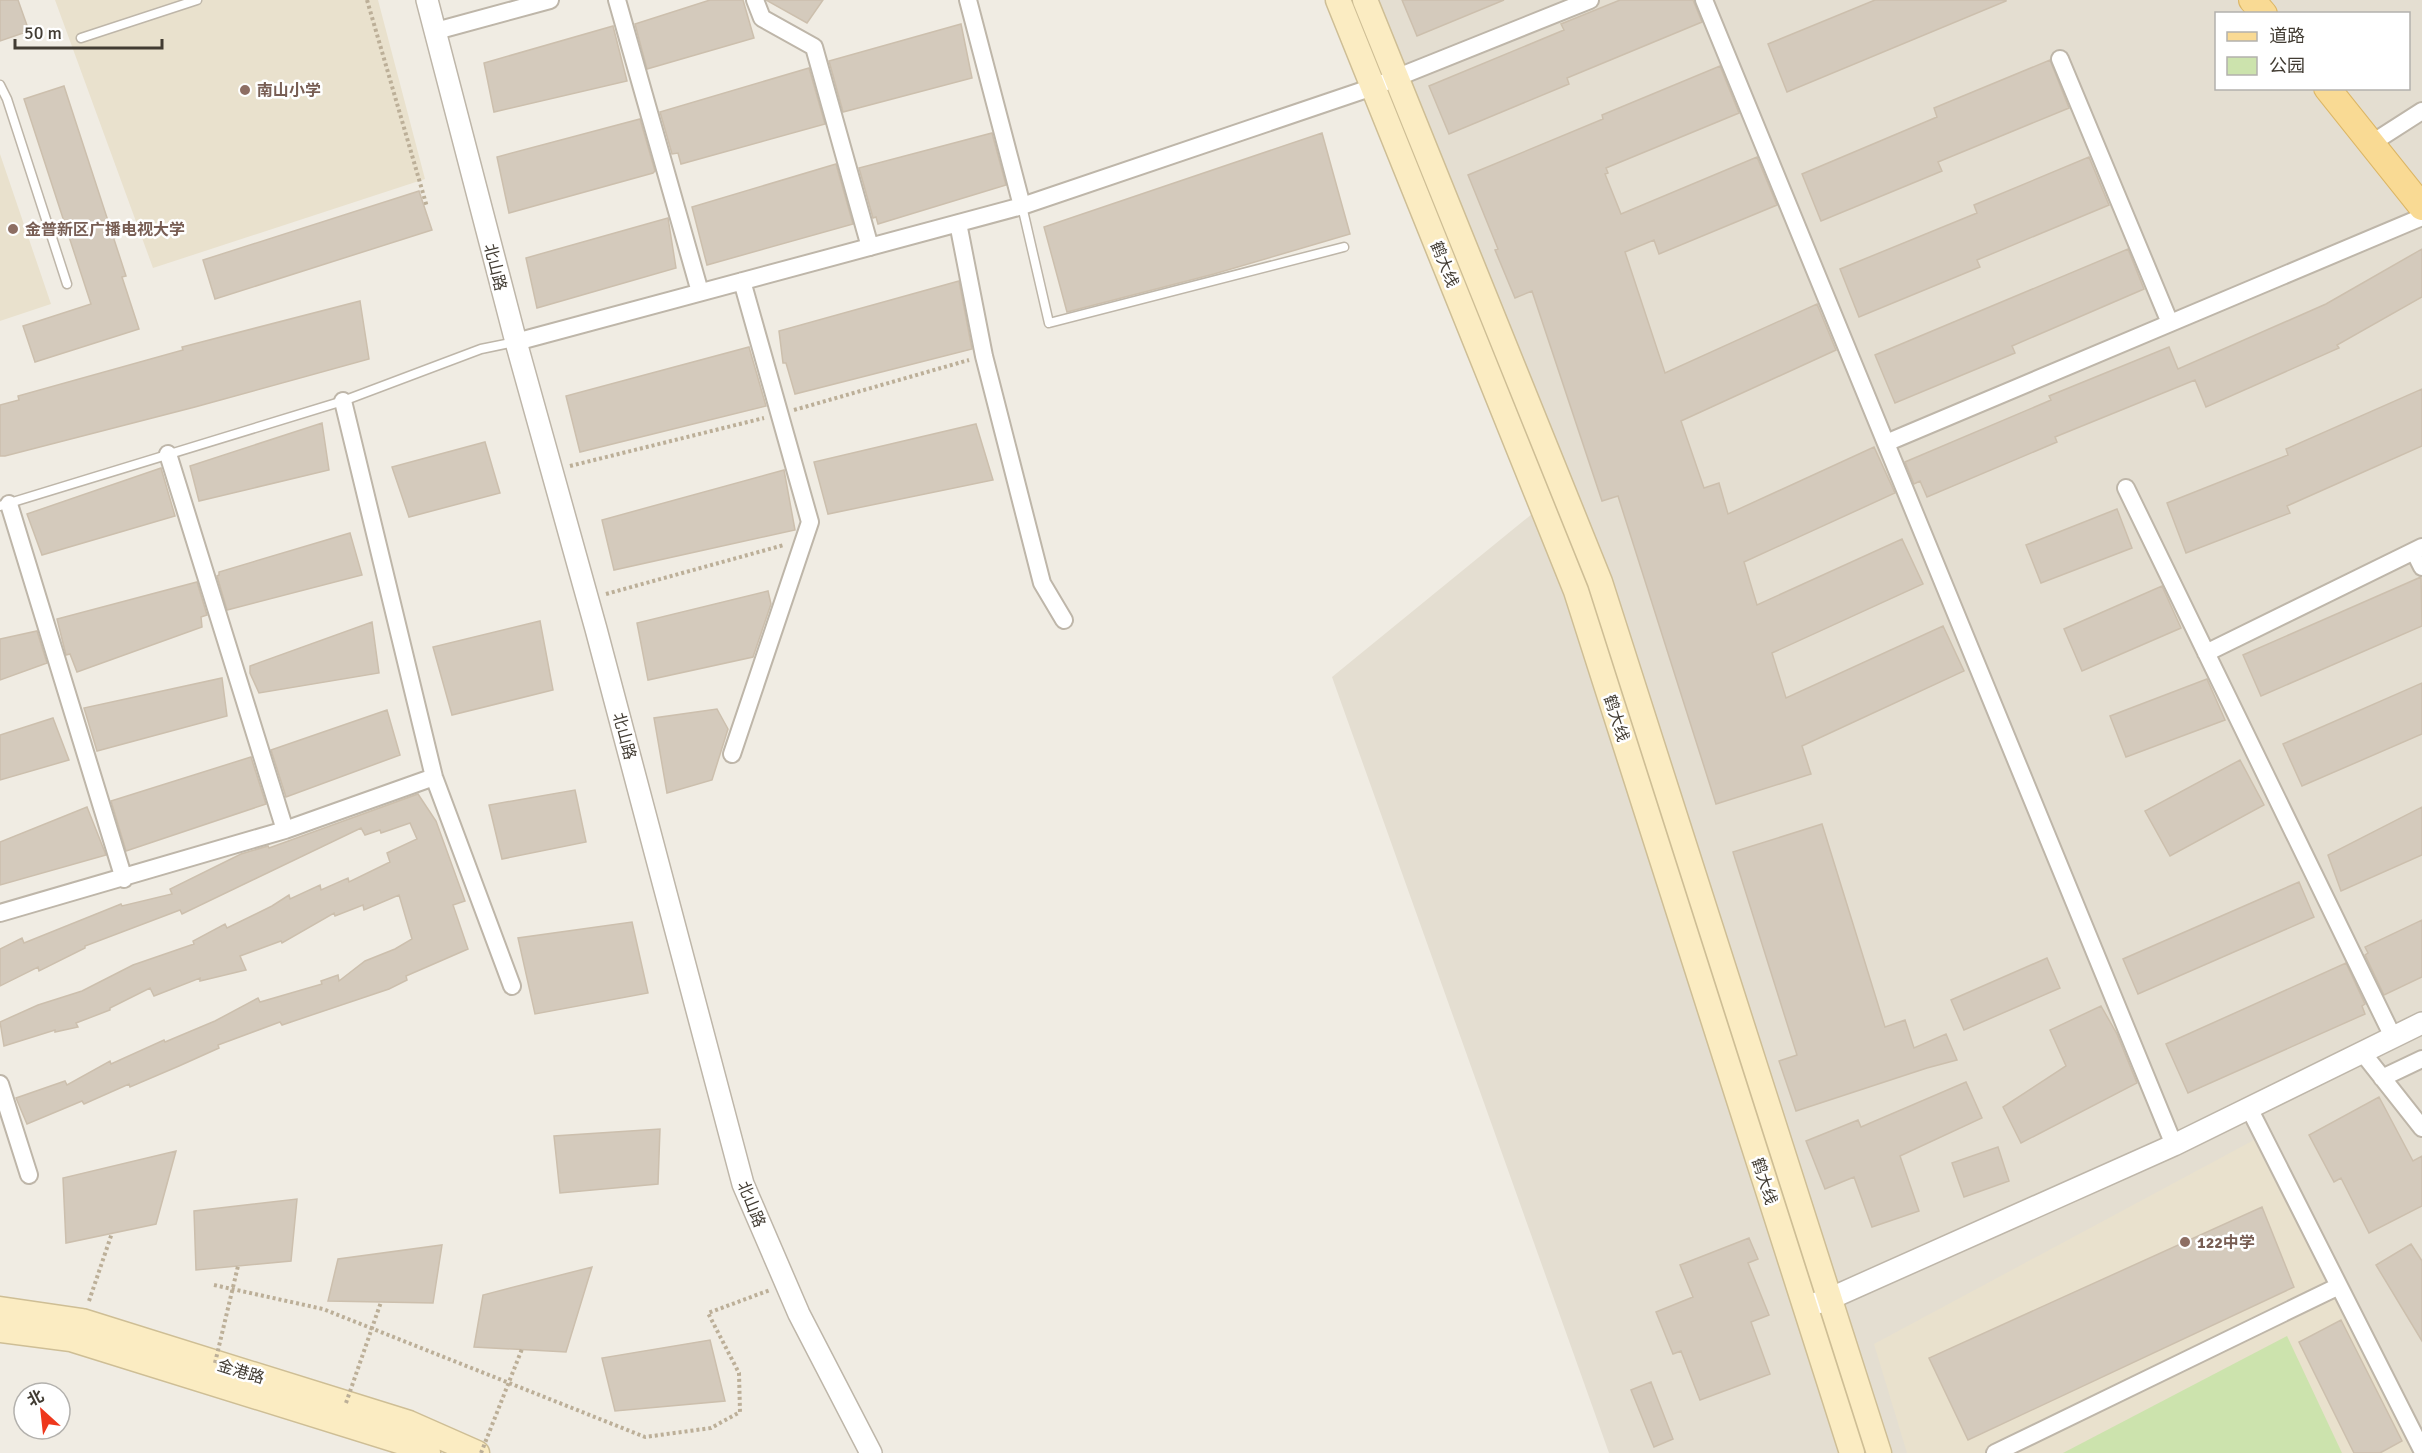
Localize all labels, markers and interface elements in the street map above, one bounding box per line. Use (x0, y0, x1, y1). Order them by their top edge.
scale bar (15, 12, 162, 50)
legend (2215, 12, 2410, 90)
text: 50 m (24, 22, 62, 44)
text: 道路 (2269, 25, 2305, 47)
text: 公园 (2269, 55, 2305, 77)
place label: 南山小学 (257, 81, 321, 101)
marker: 南山小学 (238, 83, 252, 97)
place label: 金普新区广播电视大学 (25, 220, 185, 240)
marker: 金普新区广播电视大学 (6, 222, 20, 236)
street label: 鹤大线 (1426, 238, 1462, 290)
street label: 北山路 (480, 242, 511, 293)
street label: 鹤大线 (1599, 692, 1633, 744)
street label: 北山路 (608, 710, 640, 762)
street label: 鹤大线 (1747, 1155, 1781, 1207)
street label: 北山路 (733, 1178, 769, 1230)
place label: 122中学 (2197, 1233, 2255, 1253)
marker: 122中学 (2178, 1235, 2192, 1249)
street label: 金港路 (215, 1355, 267, 1389)
north arrow (12, 1381, 72, 1441)
text: 北 (24, 1386, 47, 1411)

